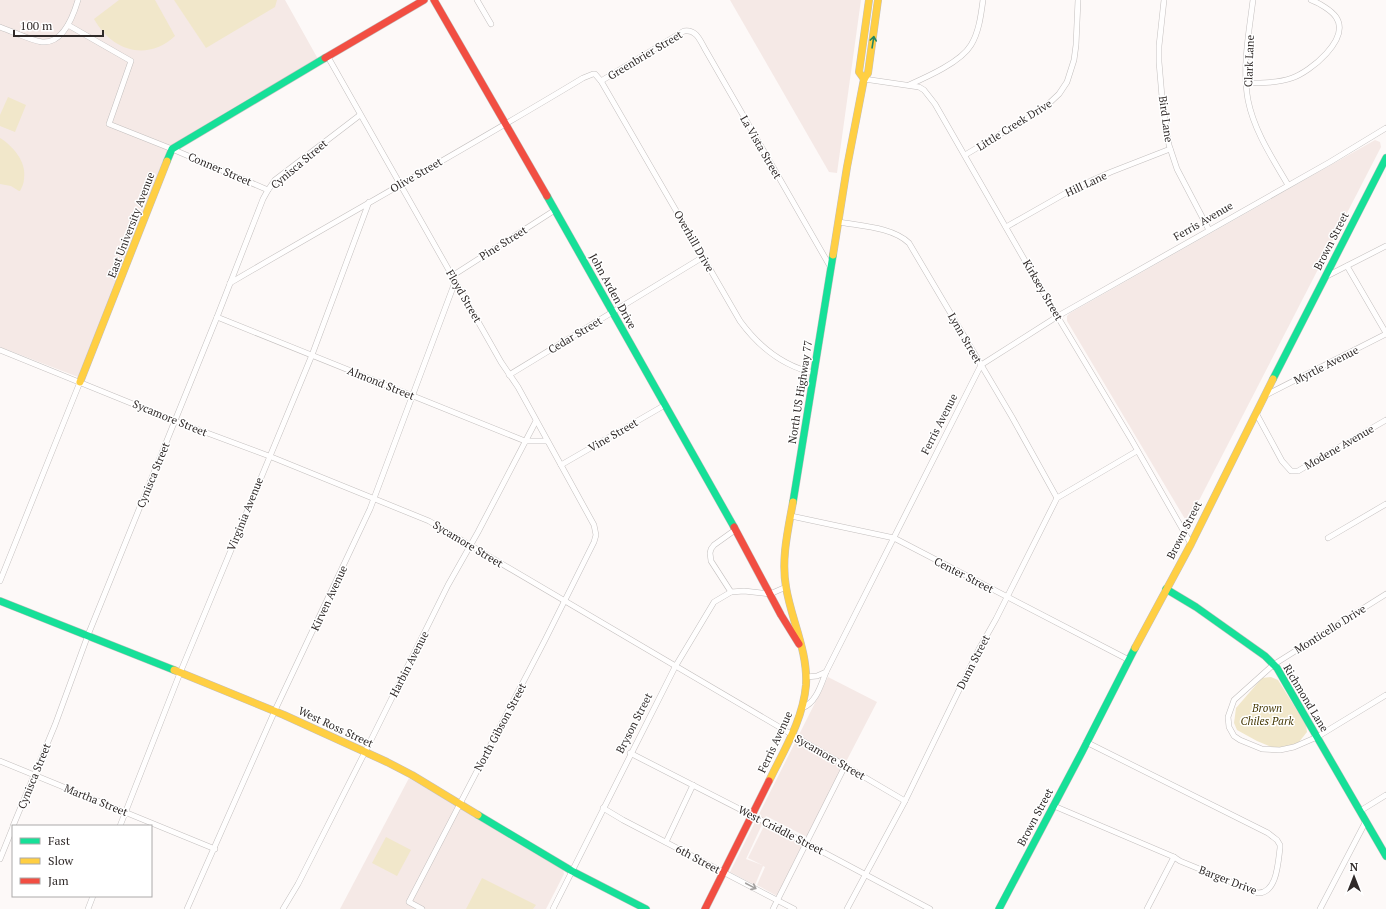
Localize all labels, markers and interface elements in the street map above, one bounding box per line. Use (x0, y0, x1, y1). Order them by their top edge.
scale bar (14, 12, 103, 38)
text: 100 m (20, 18, 53, 33)
street label: Greenbrier Street (605, 27, 685, 83)
street label: Clark Lane (1241, 34, 1257, 87)
one-way arrow (869, 36, 877, 49)
street label: Bird Lane (1156, 95, 1176, 144)
street label: Little Creek Drive (974, 96, 1055, 154)
street label: La Vista Street (737, 113, 785, 181)
street label: Cynisca Street (268, 136, 330, 192)
street label: Conner Street (186, 149, 254, 189)
street label: Olive Street (388, 155, 444, 195)
street label: Hill Lane (1063, 168, 1109, 200)
street label: East University Avenue (104, 170, 158, 280)
street label: Ferris Avenue (1171, 198, 1236, 244)
street label: Overhill Drive (671, 208, 717, 275)
street label: Brown Street (1310, 210, 1352, 272)
street label: Pine Street (476, 223, 530, 263)
street label: John Arden Drive (586, 251, 640, 332)
street label: Kirksey Street (1020, 257, 1066, 323)
street label: Floyd Street (443, 267, 485, 325)
street label: Lynn Street (945, 310, 985, 366)
street label: Cedar Street (546, 313, 604, 357)
street label: North US Highway 77 (785, 339, 815, 445)
street label: Myrtle Avenue (1291, 342, 1361, 387)
street label: Almond Street (345, 363, 417, 403)
street label: Ferris Avenue (918, 391, 961, 457)
street label: Sycamore Street (131, 397, 209, 439)
street label: Vine Street (586, 415, 640, 455)
street label: Modene Avenue (1302, 421, 1377, 473)
street label: Cynisca Street (133, 440, 173, 510)
street label: Virginia Avenue (224, 475, 266, 553)
street label: Brown Street (1163, 499, 1205, 561)
street label: Sycamore Street (430, 518, 506, 570)
street label: Center Street (932, 554, 996, 596)
street label: Kirven Avenue (308, 563, 350, 633)
street label: Monticello Drive (1292, 601, 1369, 657)
street label: Harbin Avenue (386, 628, 432, 699)
street label: Dunn Street (953, 632, 993, 692)
street label: Richmond Lane (1280, 662, 1332, 735)
street label: North Gibson Street (471, 681, 529, 773)
street label: Bryson Street (613, 690, 655, 756)
park label: Brown Chiles Park (1240, 701, 1294, 728)
street label: West Ross Street (296, 704, 376, 750)
street label: Ferris Avenue (755, 708, 796, 775)
street label: Sycamore Street (792, 731, 868, 783)
street label: Cynisca Street (14, 741, 54, 811)
street label: Martha Street (62, 781, 130, 819)
street label: Brown Street (1014, 786, 1056, 848)
street label: West Criddle Street (736, 802, 826, 858)
legend (12, 825, 152, 897)
text: Fast (48, 833, 71, 848)
street label: 6th Street (673, 841, 723, 877)
text: Slow (48, 853, 74, 868)
north arrow (1334, 857, 1374, 897)
text: N (1350, 860, 1359, 874)
street label: Barger Drive (1197, 863, 1259, 898)
text: Jam (48, 873, 69, 888)
one-way arrow (744, 883, 756, 891)

